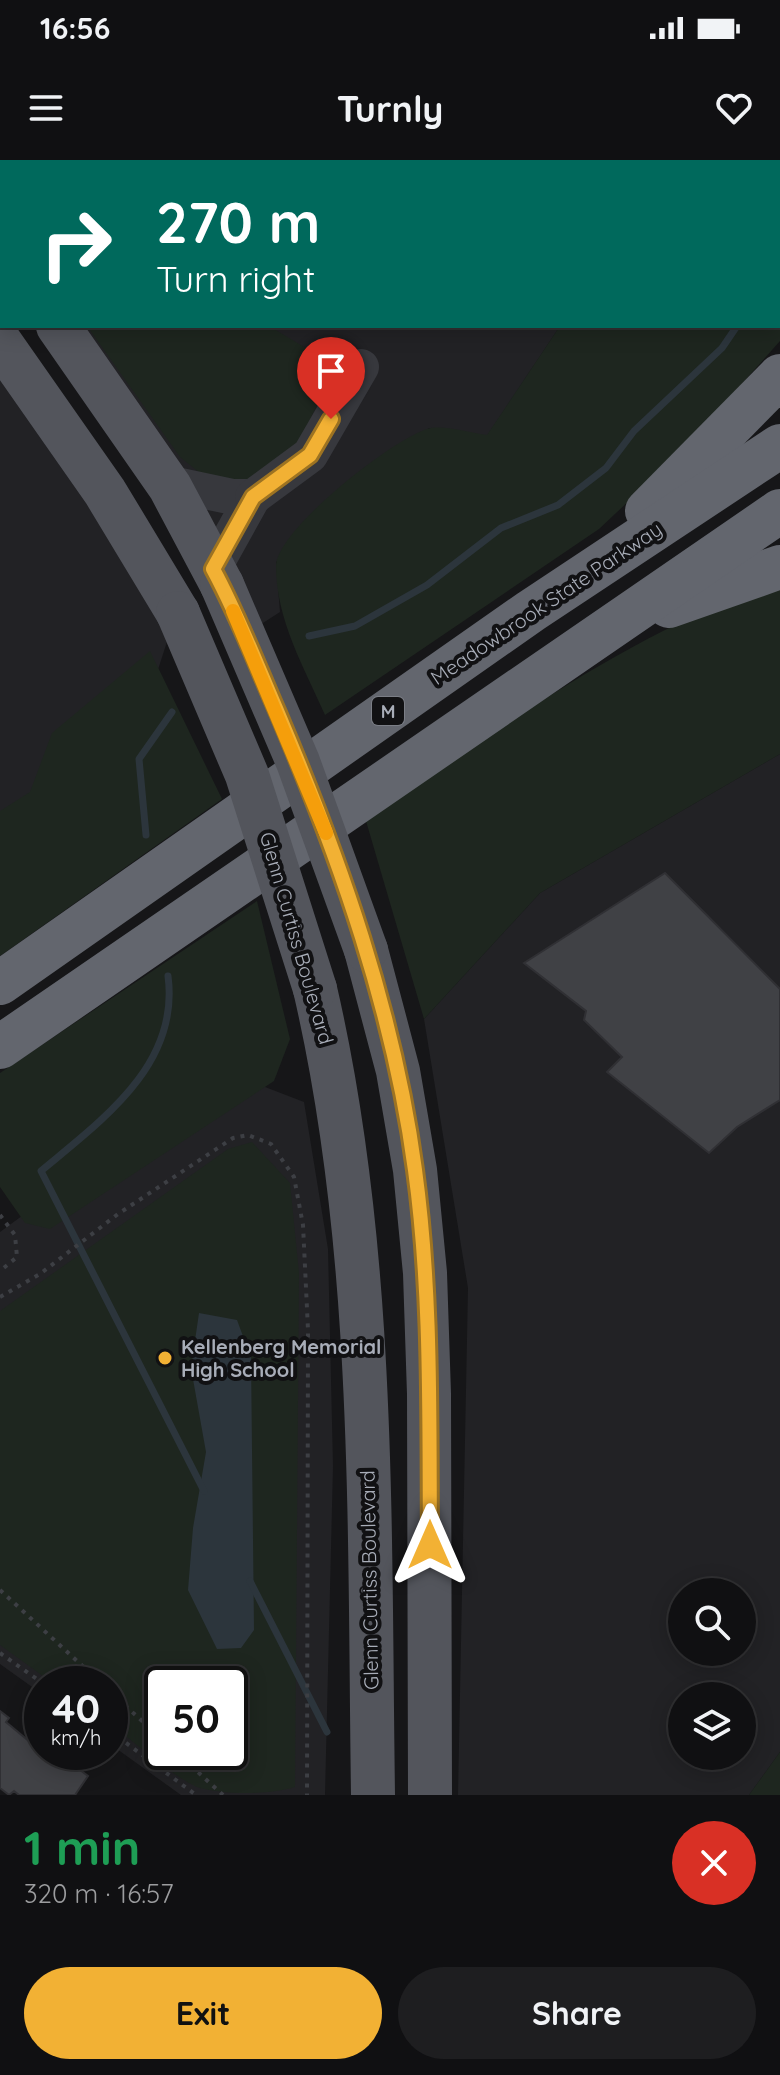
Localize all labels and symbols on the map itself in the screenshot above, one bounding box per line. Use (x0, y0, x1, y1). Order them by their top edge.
pin (297, 337, 365, 419)
street label: Meadowbrook State Parkway (426, 516, 666, 690)
road number: M (372, 697, 404, 725)
street label: Glenn Curtiss Boulevard (255, 829, 339, 1047)
place label: Kellenberg Memorial High School (181, 1334, 381, 1382)
marker: Kellenberg Memorial High School (156, 1349, 174, 1367)
street label: Glenn Curtiss Boulevard (355, 1470, 383, 1690)
position arrow (388, 1503, 472, 1587)
speed limit sign: 50 (144, 1666, 248, 1770)

